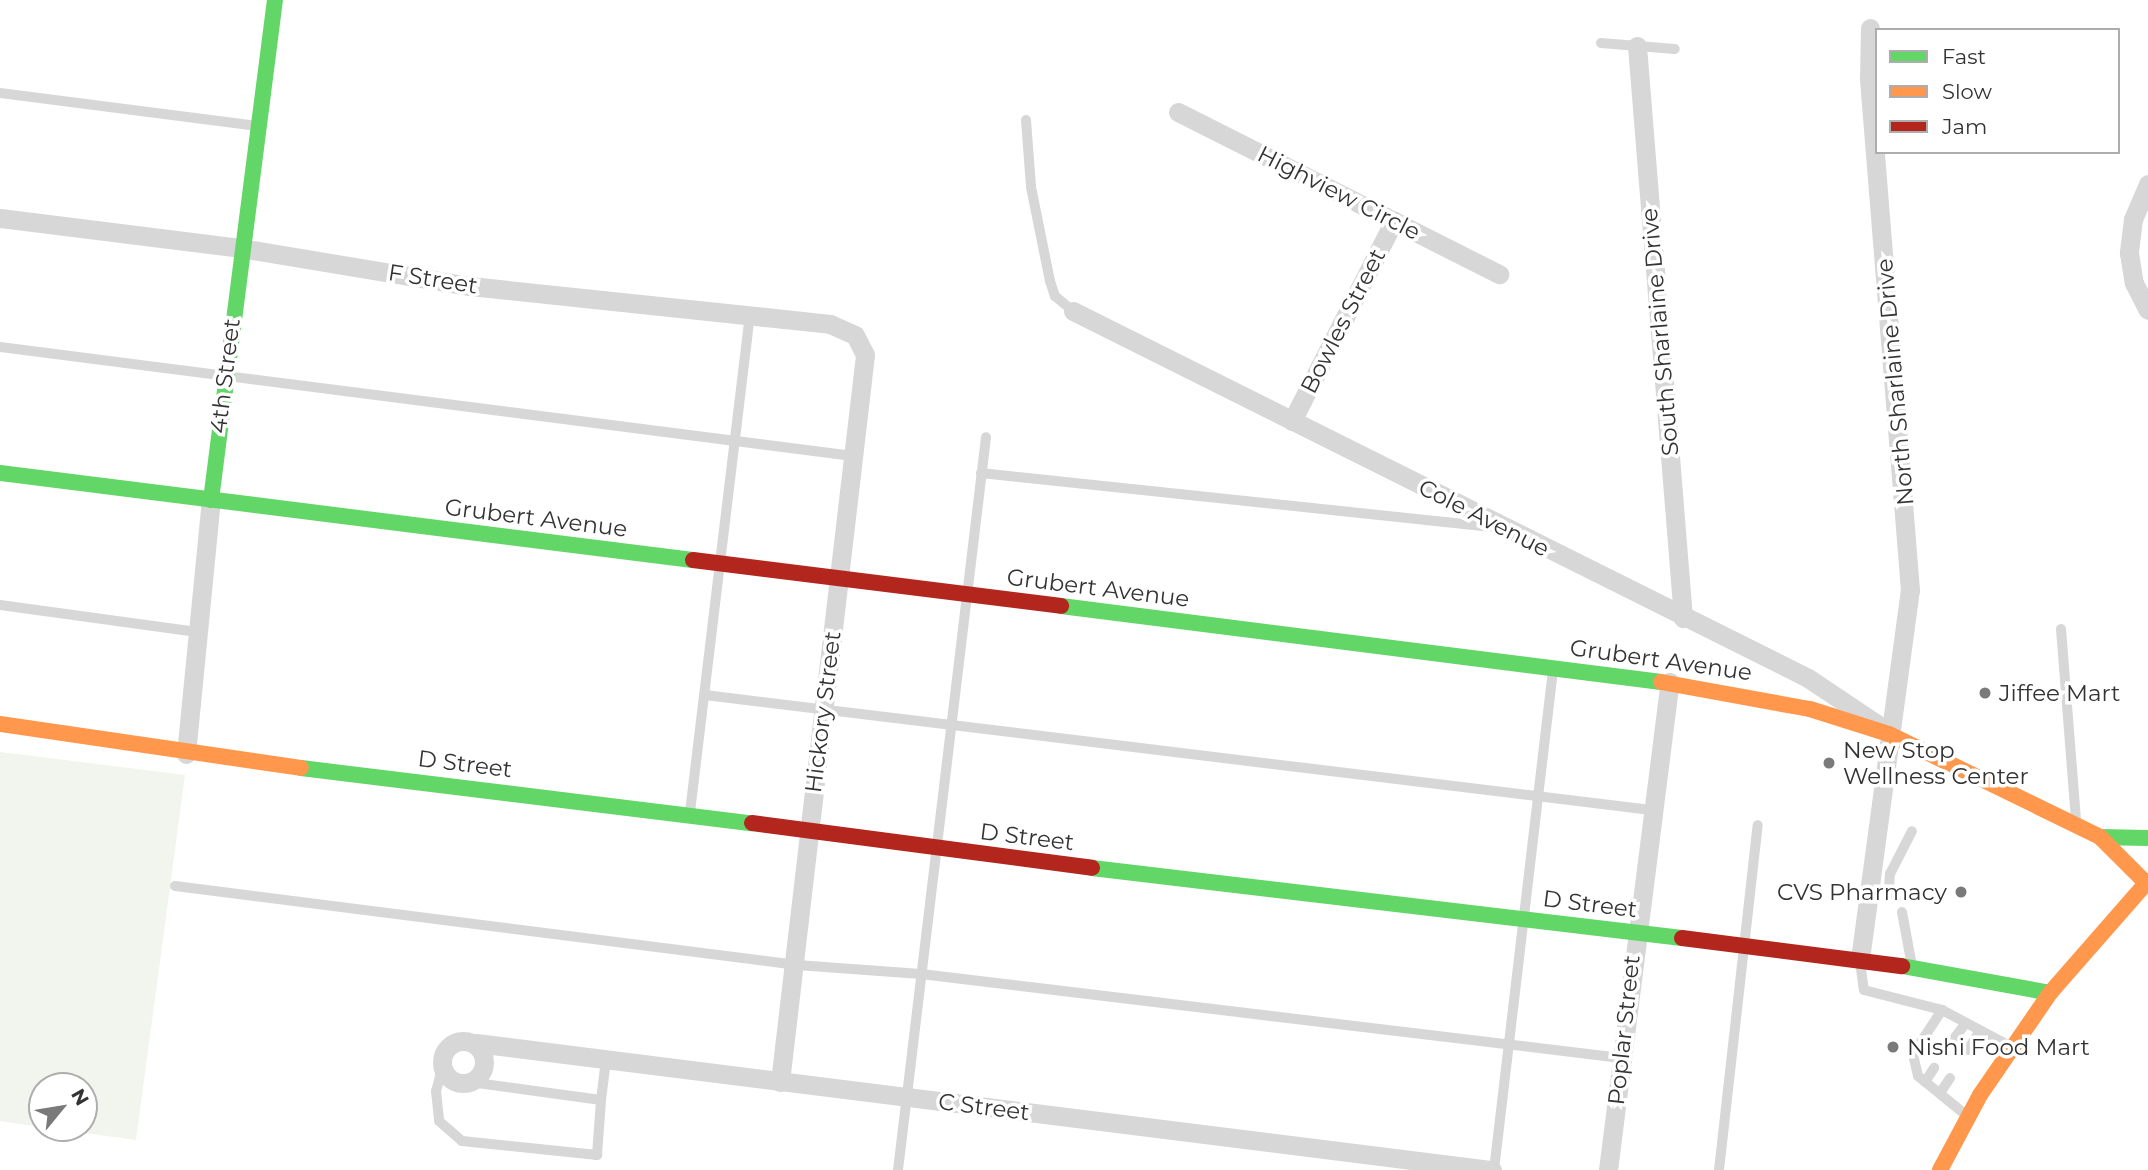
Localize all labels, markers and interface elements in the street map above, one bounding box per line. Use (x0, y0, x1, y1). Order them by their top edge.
legend (1875, 28, 2120, 154)
text: Fast (1942, 44, 1986, 69)
text: Slow (1942, 79, 1992, 104)
text: Jam (1942, 114, 1987, 139)
street label: Highview Circle (1253, 140, 1425, 246)
street label: South Sharlaine Drive (1635, 207, 1685, 457)
street label: Bowles Street (1295, 244, 1391, 398)
street label: North Sharlaine Drive (1870, 257, 1920, 507)
street label: F Street (386, 258, 480, 300)
street label: 4th Street (204, 317, 246, 435)
street label: Cole Avenue (1414, 473, 1554, 563)
street label: Grubert Avenue (443, 493, 629, 543)
street label: Grubert Avenue (1005, 563, 1191, 613)
street label: Hickory Street (799, 630, 847, 794)
street label: Grubert Avenue (1568, 634, 1754, 686)
place label: Jiffee Mart (1999, 679, 2120, 707)
marker: Jiffee Mart (1977, 685, 1993, 701)
place label: New Stop Wellness Center (1843, 736, 2029, 790)
street label: D Street (416, 745, 514, 783)
marker: New Stop Wellness Center (1821, 755, 1837, 771)
street label: D Street (978, 818, 1076, 856)
place label: CVS Pharmacy (1777, 878, 1947, 906)
marker: CVS Pharmacy (1953, 884, 1969, 900)
street label: D Street (1541, 885, 1639, 923)
street label: Poplar Street (1602, 954, 1646, 1106)
place label: Nishi Food Mart (1907, 1033, 2090, 1061)
marker: Nishi Food Mart (1885, 1039, 1901, 1055)
north arrow (28, 1072, 98, 1142)
text: N (66, 1085, 94, 1110)
street label: C Street (937, 1088, 1031, 1126)

